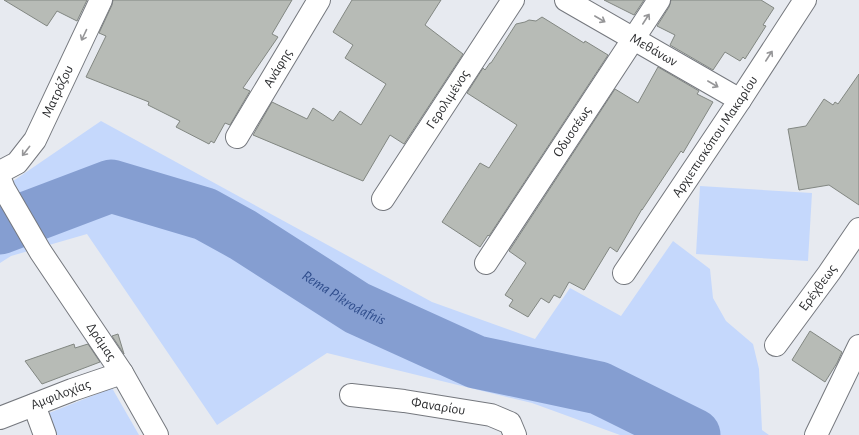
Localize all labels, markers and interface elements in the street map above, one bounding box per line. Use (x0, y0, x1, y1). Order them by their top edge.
one-way arrow (642, 14, 650, 25)
one-way arrow (594, 16, 606, 24)
one-way arrow (80, 29, 87, 41)
street label: Μεθάνων (627, 31, 680, 69)
street label: Ανάφης (261, 46, 295, 90)
one-way arrow (765, 51, 773, 62)
street label: Ματρόζου (40, 63, 76, 120)
street label: Γερολιμένος (424, 67, 473, 131)
street label: Αρχιεπισκόπου Μακαρίου (670, 73, 761, 200)
one-way arrow (707, 81, 719, 89)
street label: Οδυσσέως (551, 103, 594, 160)
one-way arrow (22, 146, 30, 157)
street label: Ερέχθεως (797, 262, 840, 314)
water label: Rema Pikrodafnis (300, 267, 388, 327)
street label: Δράμας (83, 320, 119, 364)
street label: Αμφιλοχίας (29, 377, 93, 412)
street label: Φαναρίου (410, 395, 466, 418)

